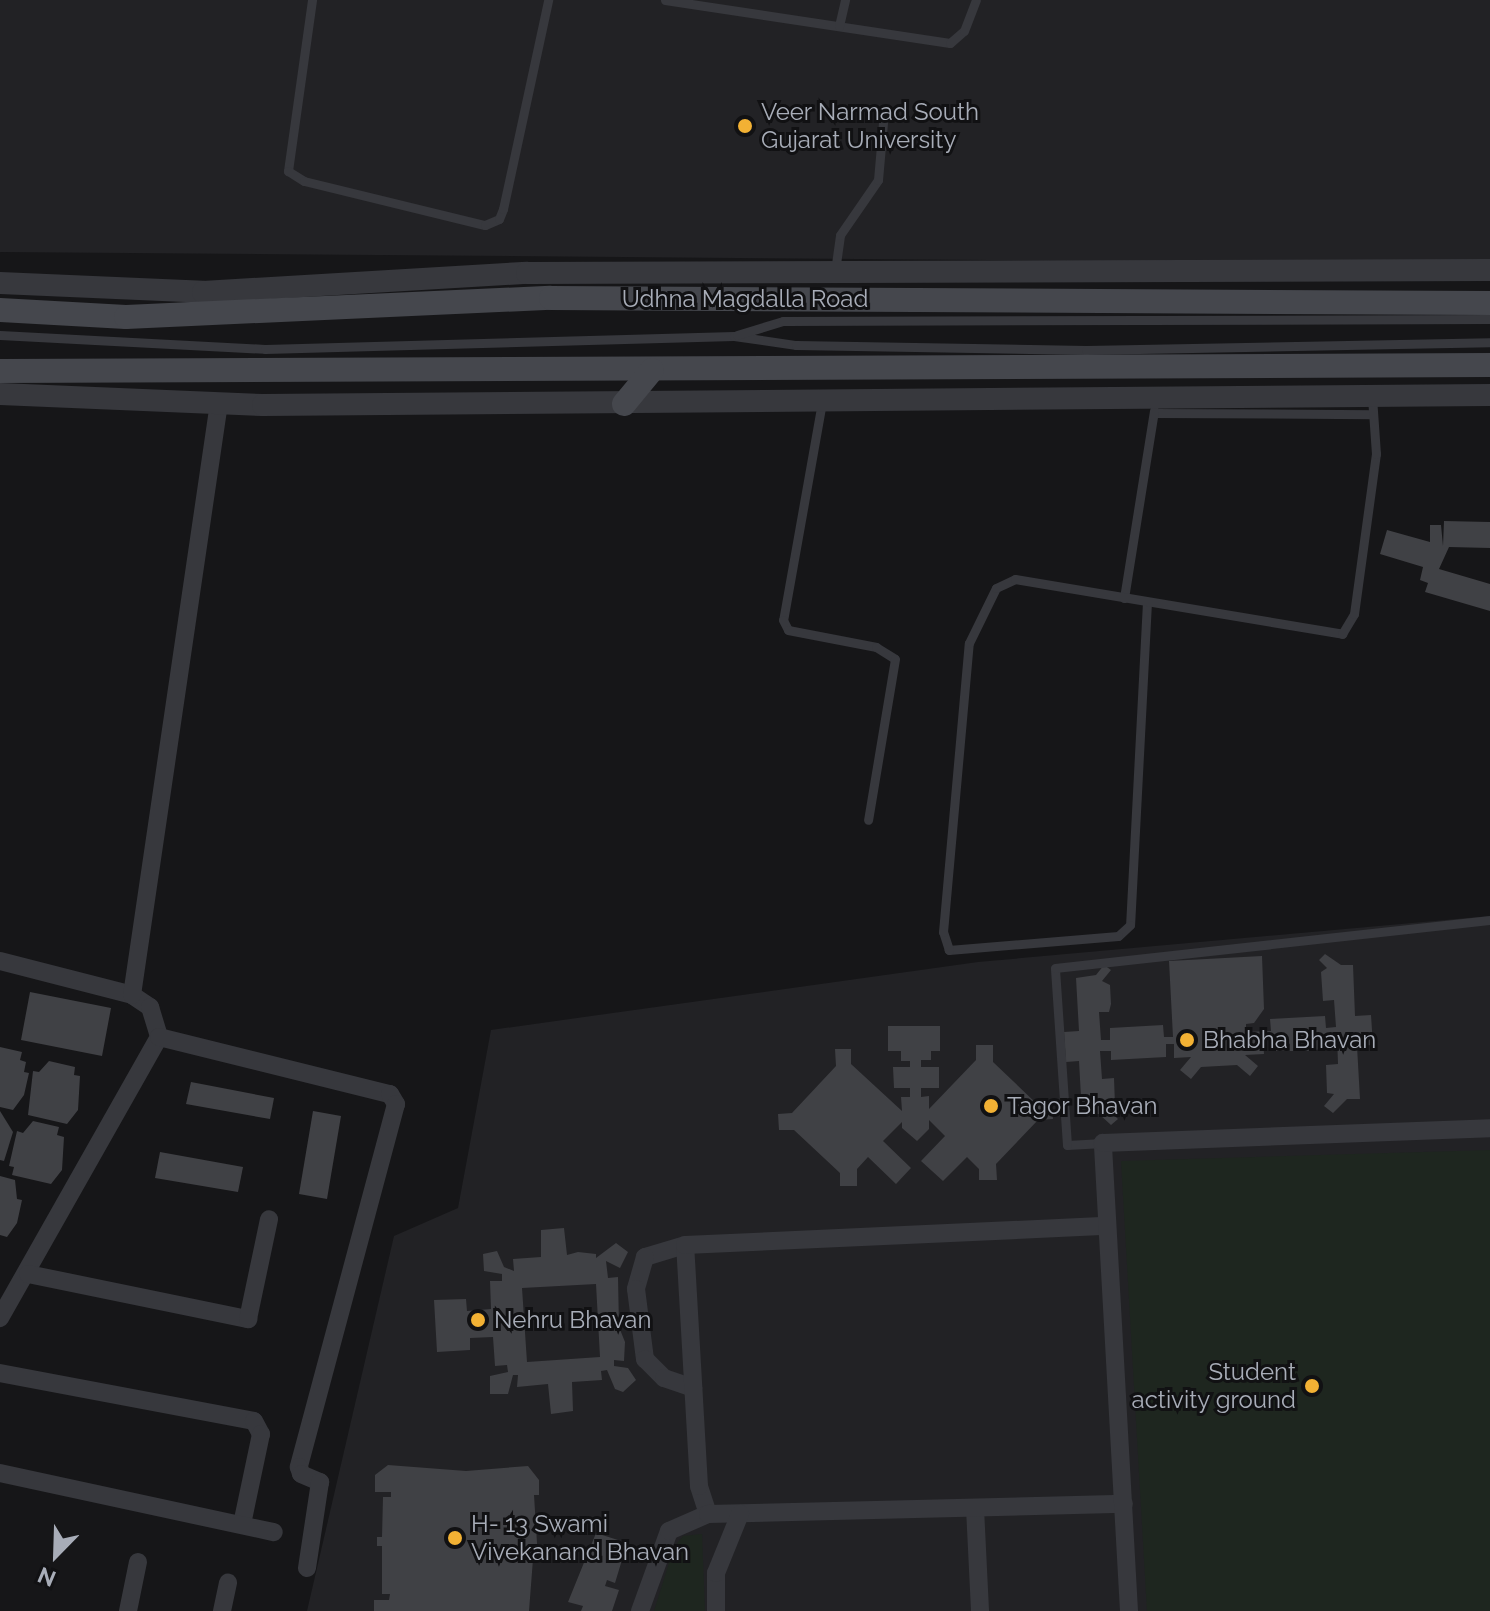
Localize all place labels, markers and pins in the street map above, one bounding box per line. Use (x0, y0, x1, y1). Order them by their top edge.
place label: Veer Narmad South Gujarat University (761, 98, 980, 154)
marker: Veer Narmad South Gujarat University (736, 117, 754, 135)
place label: Bhabha Bhavan (1203, 1026, 1376, 1054)
marker: Bhabha Bhavan (1178, 1031, 1196, 1049)
place label: Tagor Bhavan (1007, 1092, 1158, 1120)
marker: Tagor Bhavan (982, 1097, 1000, 1115)
place label: Nehru Bhavan (494, 1306, 651, 1334)
marker: Nehru Bhavan (469, 1311, 487, 1329)
place label: Student activity ground (1131, 1358, 1296, 1414)
marker: Student activity ground (1303, 1377, 1321, 1395)
place label: H- 13 Swami Vivekanand Bhavan (471, 1510, 689, 1566)
marker: H- 13 Swami Vivekanand Bhavan (446, 1529, 464, 1547)

